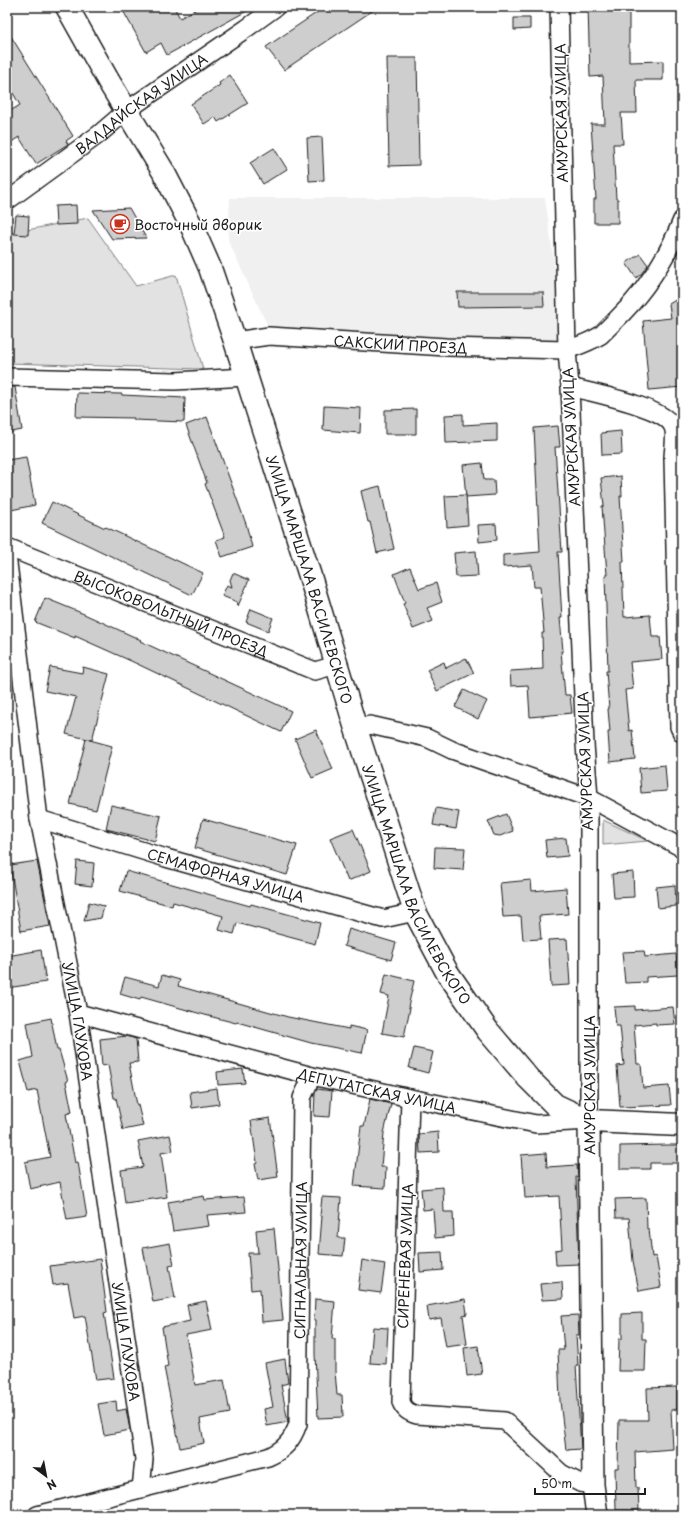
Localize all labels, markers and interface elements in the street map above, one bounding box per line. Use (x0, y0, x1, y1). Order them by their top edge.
street label: АМУРСКАЯ УЛИЦА (549, 43, 573, 183)
street label: ВАЛДАЙСКАЯ УЛИЦА (71, 48, 212, 159)
cafe icon: Восточный дворик (109, 213, 131, 235)
place label: Восточный дворик (134, 214, 262, 235)
street label: САКСКИЙ ПРОЕЗД (333, 330, 468, 358)
street label: АМУРСКАЯ УЛИЦА (557, 367, 585, 507)
street label: УЛИЦА МАРШАЛА ВАСИЛЕВСКОГО (262, 452, 358, 706)
street label: ВЫСОКОВОЛЬТНЫЙ ПРОЕЗД (71, 565, 272, 662)
street label: АМУРСКАЯ УЛИЦА (572, 691, 598, 831)
street label: УЛИЦА МАРШАЛА ВАСИЛЕВСКОГО (358, 762, 477, 1008)
street label: СЕМАФОРНАЯ УЛИЦА (145, 842, 307, 907)
street label: УЛИЦА ГЛУХОВА (57, 960, 98, 1082)
street label: АМУРСКАЯ УЛИЦА (579, 1015, 600, 1155)
street label: ДЕПУТАТСКАЯ УЛИЦА (295, 1062, 458, 1118)
street label: СИГНАЛЬНАЯ УЛИЦА (289, 1181, 311, 1339)
street label: СИРЕНЕВАЯ УЛИЦА (392, 1183, 418, 1329)
street label: УЛИЦА ГЛУХОВА (107, 1281, 146, 1403)
north arrow (26, 1456, 66, 1496)
scale bar (535, 1470, 645, 1496)
text: 50 m (541, 1474, 572, 1492)
text: N (43, 1475, 60, 1495)

